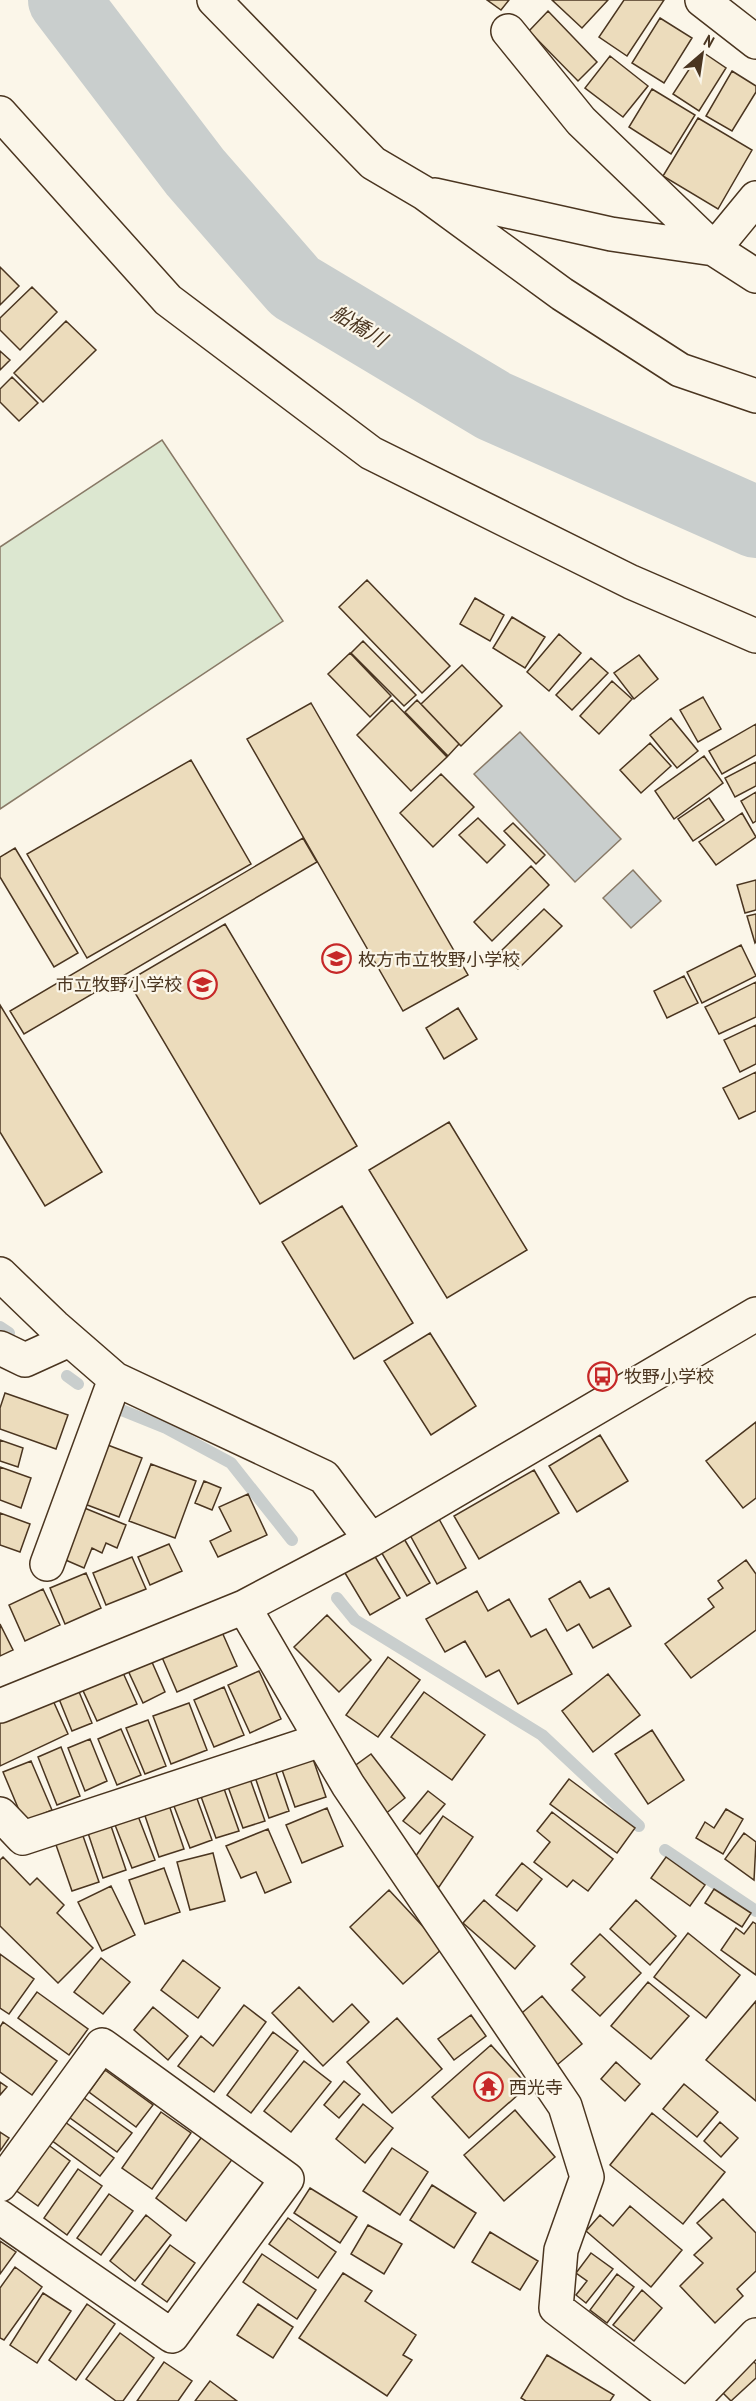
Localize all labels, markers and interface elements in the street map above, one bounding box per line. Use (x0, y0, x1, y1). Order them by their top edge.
north arrow (672, 24, 732, 84)
text: N (701, 30, 718, 52)
water label: 船橋川 (327, 299, 393, 354)
school or university icon: 枚方市立牧野小学校 (321, 943, 353, 975)
place label: 枚方市立牧野小学校 (358, 948, 520, 971)
school or university icon: 市立牧野小学校 (187, 968, 219, 1000)
place label: 市立牧野小学校 (56, 973, 182, 996)
bus stop icon: 牧野小学校 (587, 1360, 619, 1392)
place label: 牧野小学校 (624, 1365, 714, 1388)
temple icon: 西光寺 (472, 2071, 504, 2103)
place label: 西光寺 (509, 2076, 563, 2099)

